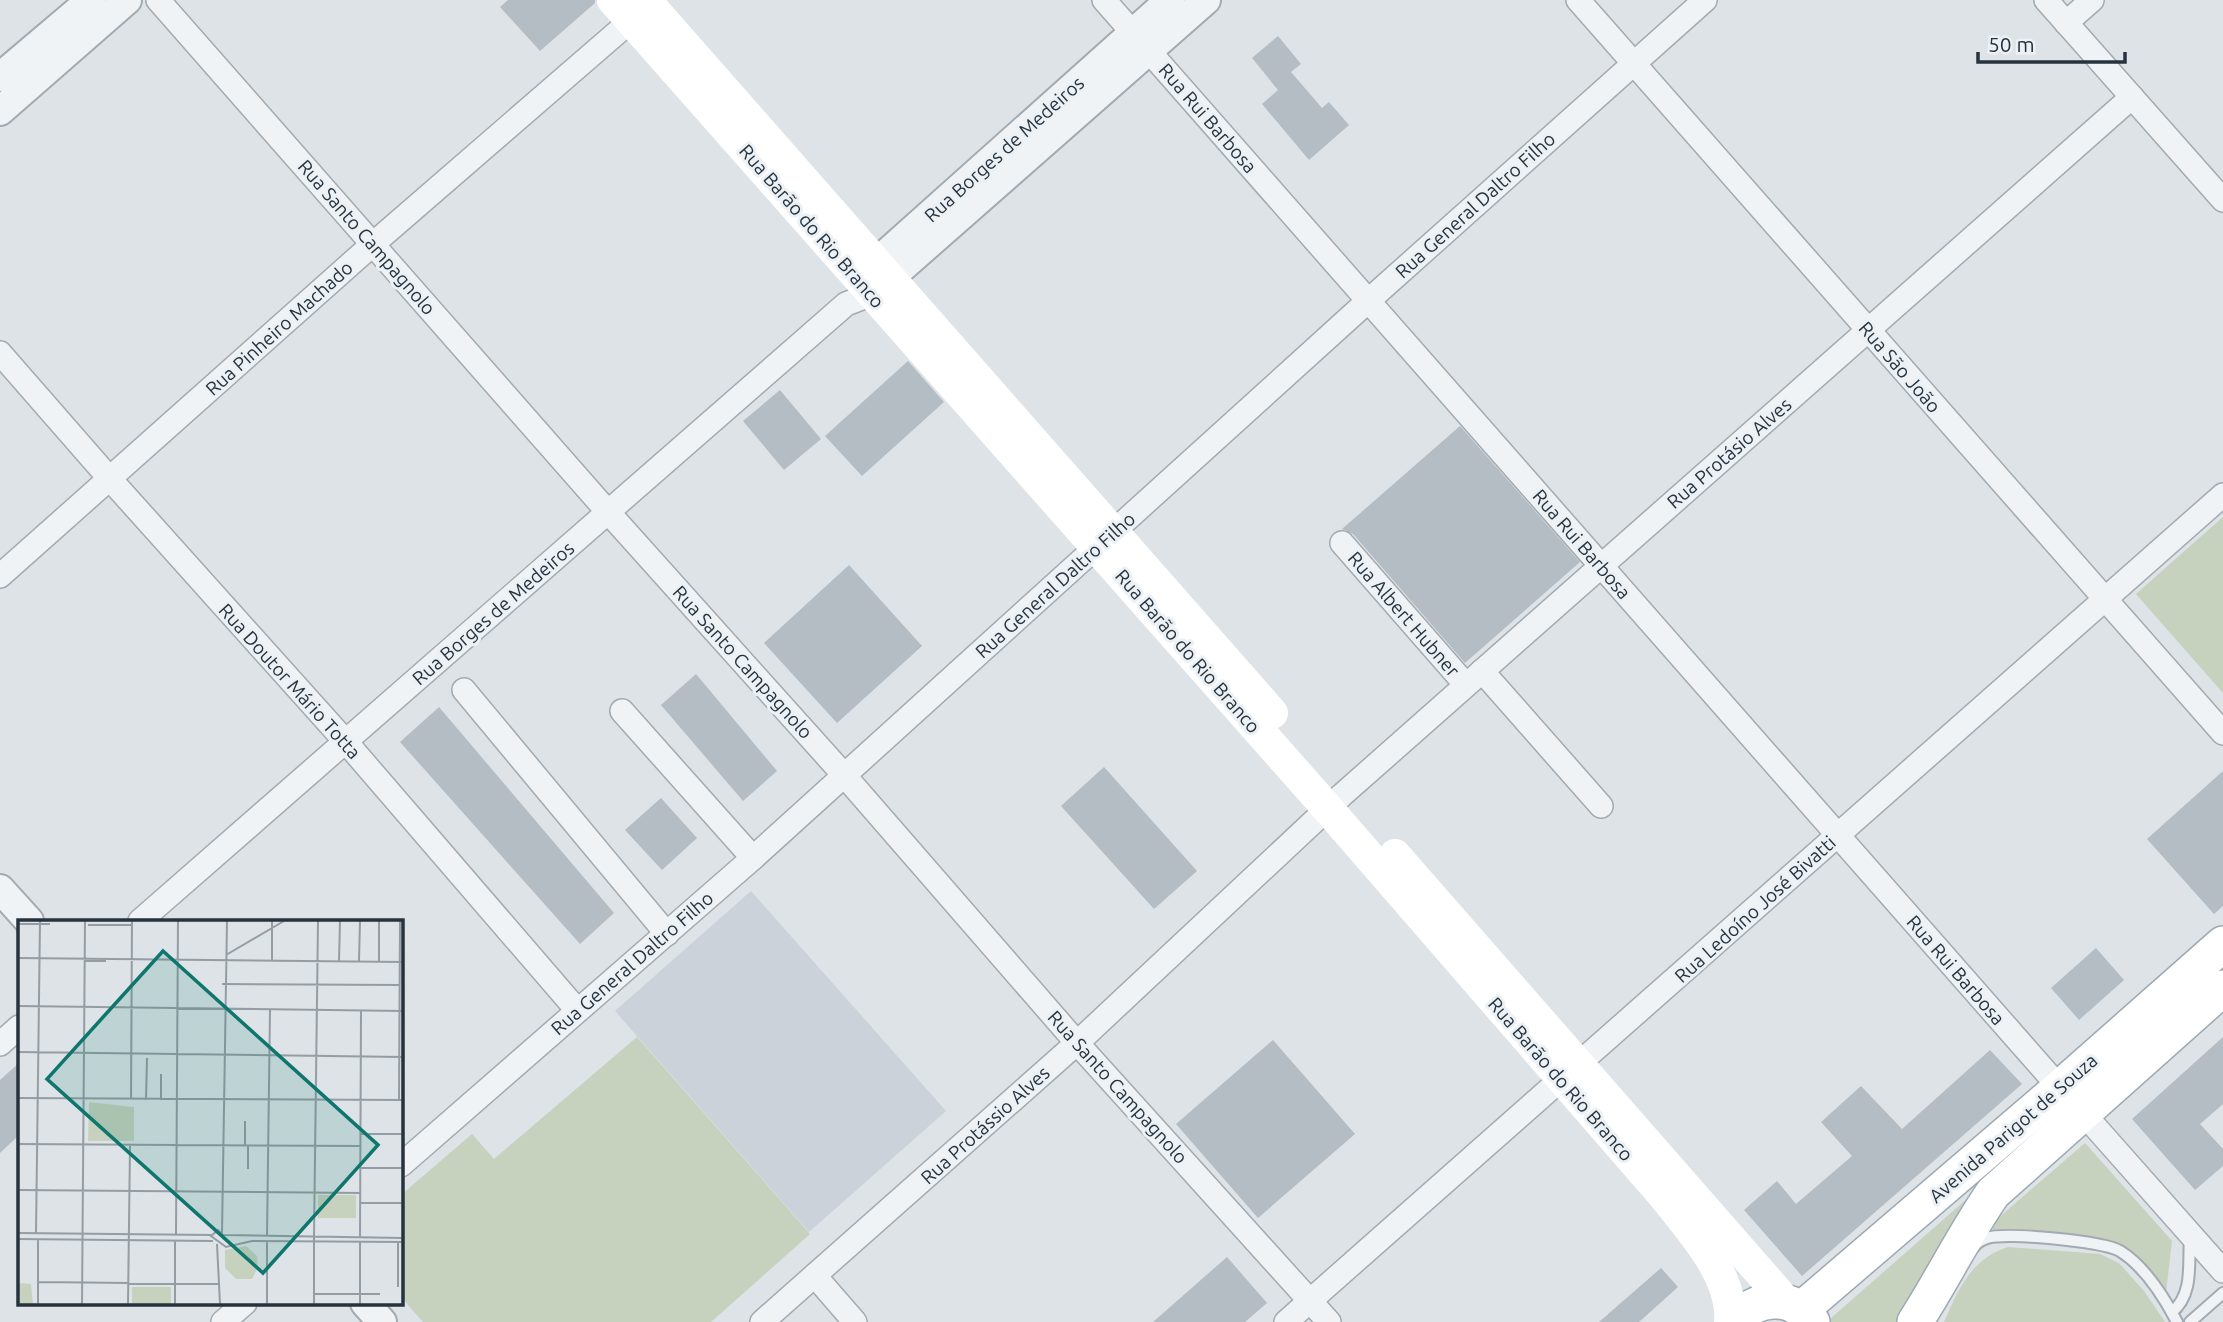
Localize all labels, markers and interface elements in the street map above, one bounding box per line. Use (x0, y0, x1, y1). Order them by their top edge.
scale bar (1978, 21, 2125, 65)
text: 50 m (1988, 32, 2035, 56)
street label: Rua Rui Barbosa (1155, 59, 1261, 177)
street label: Rua Borges de Medeiros (920, 72, 1088, 226)
street label: Rua General Daltro Filho (1391, 127, 1559, 283)
street label: Rua Barão do Rio Branco (735, 140, 889, 312)
street label: Rua Santo Campagnolo (294, 155, 440, 319)
street label: Rua Pinheiro Machado (201, 256, 357, 400)
street label: Rua São João (1855, 317, 1945, 417)
street label: Rua Protásio Alves (1662, 393, 1796, 513)
street label: Rua Rui Barbosa (1529, 485, 1635, 603)
street label: Rua General Daltro Filho (971, 507, 1139, 663)
street label: Rua Borges de Medeiros (408, 537, 578, 689)
street label: Rua Albert Hubner (1344, 547, 1464, 681)
street label: Rua Barão do Rio Branco (1111, 565, 1265, 737)
street label: Rua Santo Campagnolo (669, 581, 817, 743)
street label: Rua Doutor Mário Totta (214, 599, 366, 763)
street label: Rua Ledoíno José Bivatti (1670, 831, 1840, 987)
street label: Rua General Daltro Filho (547, 887, 717, 1039)
street label: Rua Rui Barbosa (1903, 911, 2009, 1029)
inset map (18, 920, 402, 1304)
street label: Rua Barão do Rio Branco (1484, 993, 1638, 1165)
street label: Rua Santo Campagnolo (1044, 1006, 1192, 1168)
street label: Avenida Parigot de Souza (1924, 1049, 2102, 1207)
street label: Rua Protássio Alves (916, 1061, 1054, 1189)

